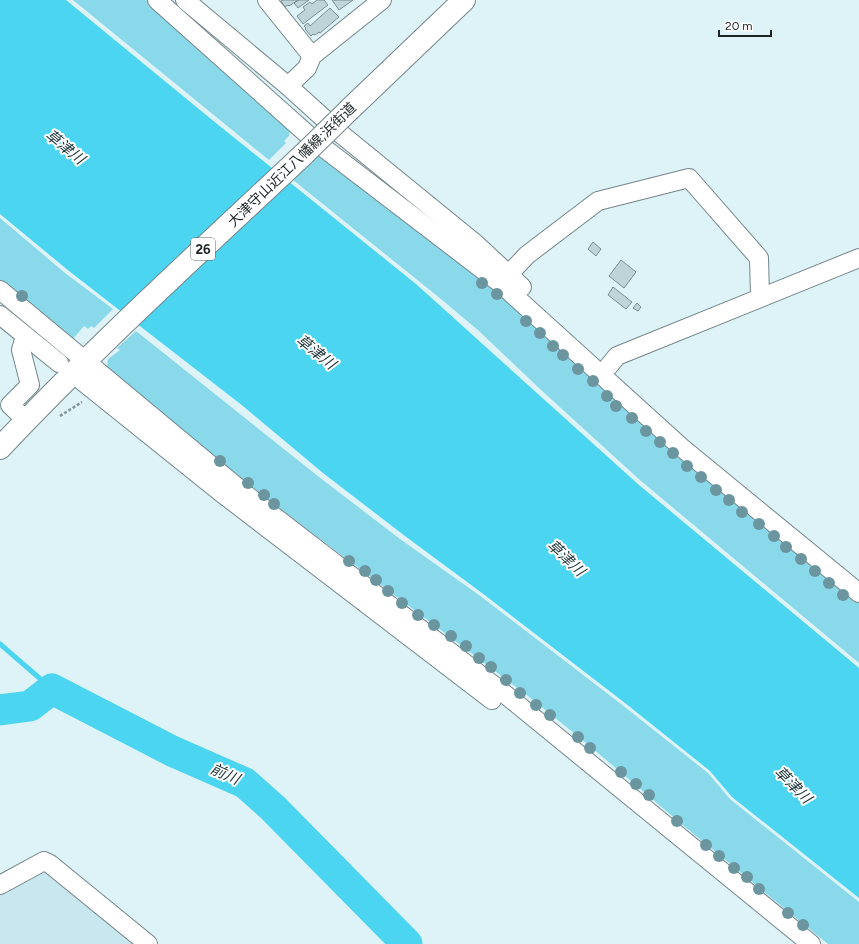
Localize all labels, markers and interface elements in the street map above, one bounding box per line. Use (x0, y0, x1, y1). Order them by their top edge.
scale bar (719, 12, 771, 38)
text: 20 m (725, 19, 753, 33)
street label: 大津守山近江八幡線;浜街道 (224, 99, 360, 231)
water label: 草津川 (42, 126, 90, 169)
road number: 26 (191, 238, 215, 260)
water label: 草津川 (293, 331, 341, 374)
water label: 草津川 (543, 536, 590, 581)
water label: 前川 (208, 760, 244, 789)
water label: 草津川 (771, 763, 817, 809)

